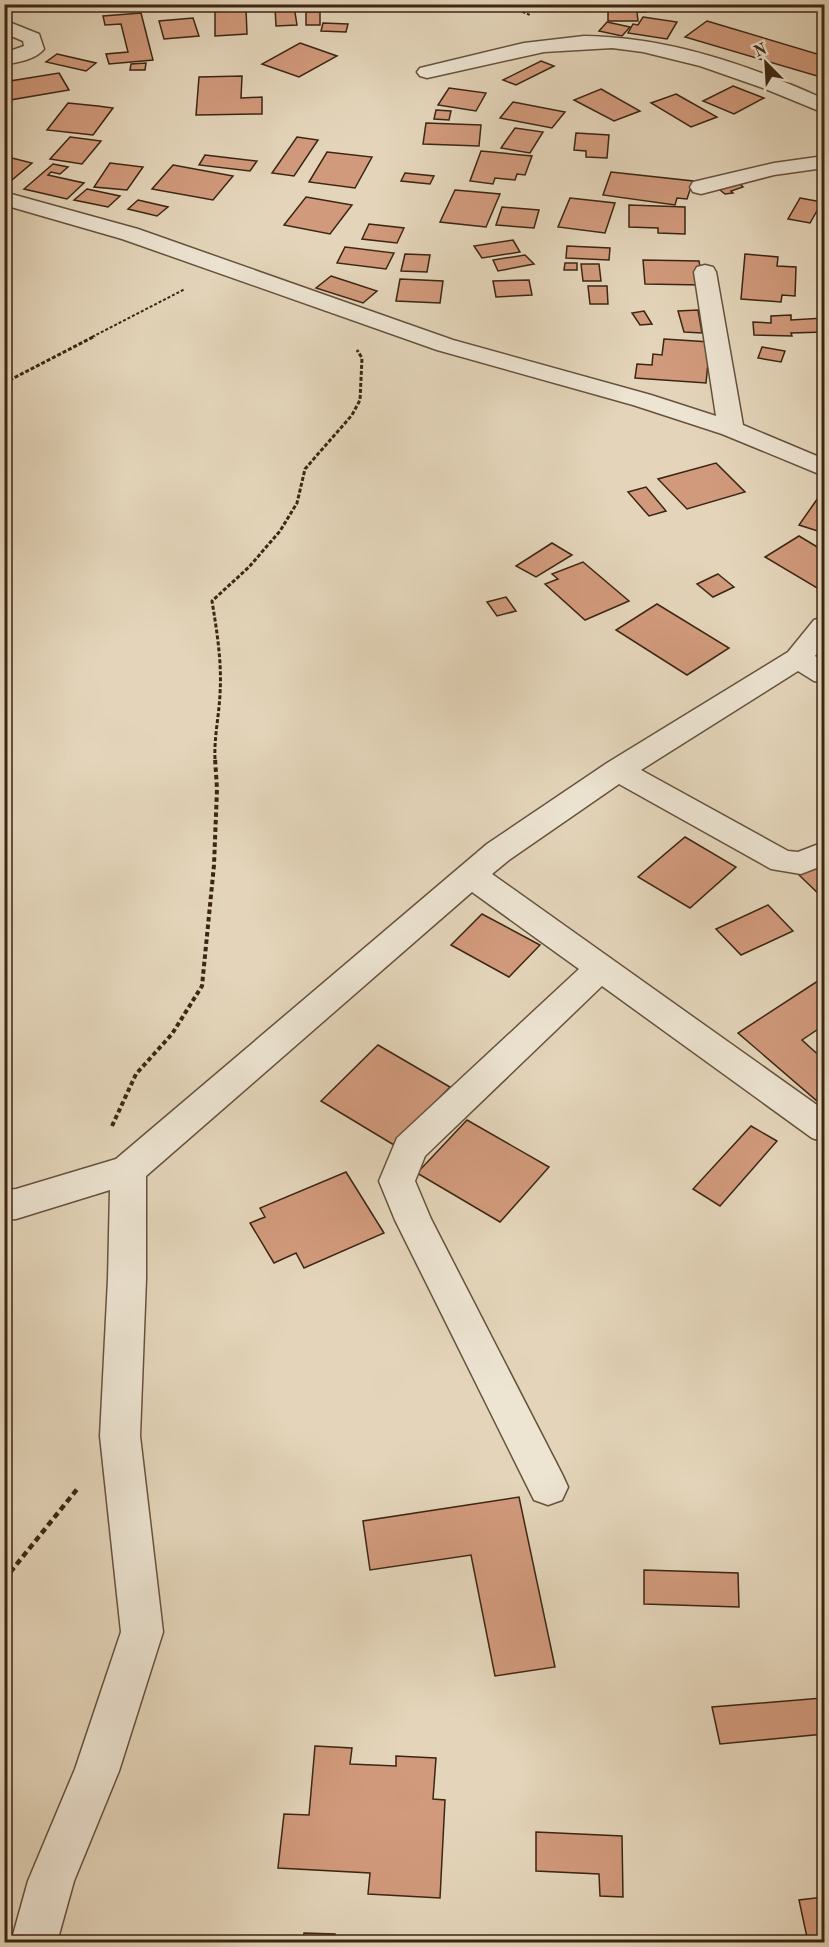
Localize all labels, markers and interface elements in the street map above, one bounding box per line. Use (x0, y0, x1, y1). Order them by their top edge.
north arrow (736, 33, 796, 93)
text: N (752, 41, 770, 61)

